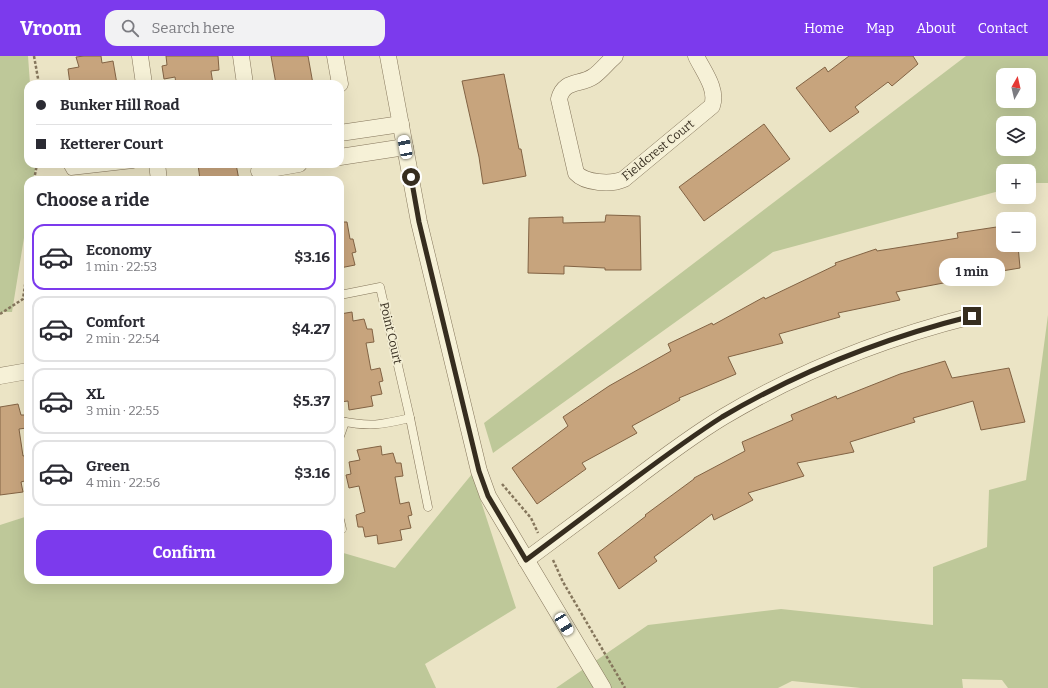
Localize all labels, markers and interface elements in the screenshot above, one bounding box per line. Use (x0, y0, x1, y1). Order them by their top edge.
search box (105, 10, 385, 46)
text: Vroom (20, 17, 81, 40)
icon: search (119, 17, 141, 39)
text: Search here (151, 19, 235, 37)
text: Home (804, 20, 844, 37)
text: Map (866, 20, 894, 37)
text: About (916, 20, 956, 37)
text: Contact (978, 20, 1028, 37)
north arrow (996, 68, 1036, 108)
map controls (996, 68, 1036, 252)
text: Bunker Hill Road (60, 96, 180, 114)
street label: Fieldcrest Court (619, 116, 697, 183)
button: layers (996, 116, 1036, 156)
car (397, 134, 413, 160)
text: Ketterer Court (60, 135, 163, 153)
button: + (996, 164, 1036, 204)
route start (402, 168, 420, 186)
text: Choose a ride (36, 189, 149, 211)
button: − (996, 212, 1036, 252)
icon: car (38, 239, 74, 275)
text: Economy (86, 241, 152, 259)
text: $3.16 (294, 248, 330, 266)
callout: 1 min (939, 258, 1005, 286)
text: 1 min · 22:53 (86, 259, 157, 274)
text: 1 min (956, 264, 988, 279)
street label: Point Court (377, 301, 405, 366)
route end (963, 307, 981, 325)
icon: car (38, 311, 74, 347)
text: Comfort (86, 313, 145, 331)
text: $4.27 (292, 320, 330, 338)
text: 2 min · 22:54 (86, 331, 160, 346)
icon: car (38, 383, 74, 419)
text: XL (86, 385, 105, 403)
text: $5.37 (293, 392, 330, 410)
text: 3 min · 22:55 (86, 403, 159, 418)
icon: car (38, 455, 74, 491)
text: Green (86, 457, 130, 475)
text: $3.16 (294, 464, 330, 482)
text: 4 min · 22:56 (86, 475, 160, 490)
button: Confirm (36, 530, 332, 576)
car (553, 611, 575, 637)

